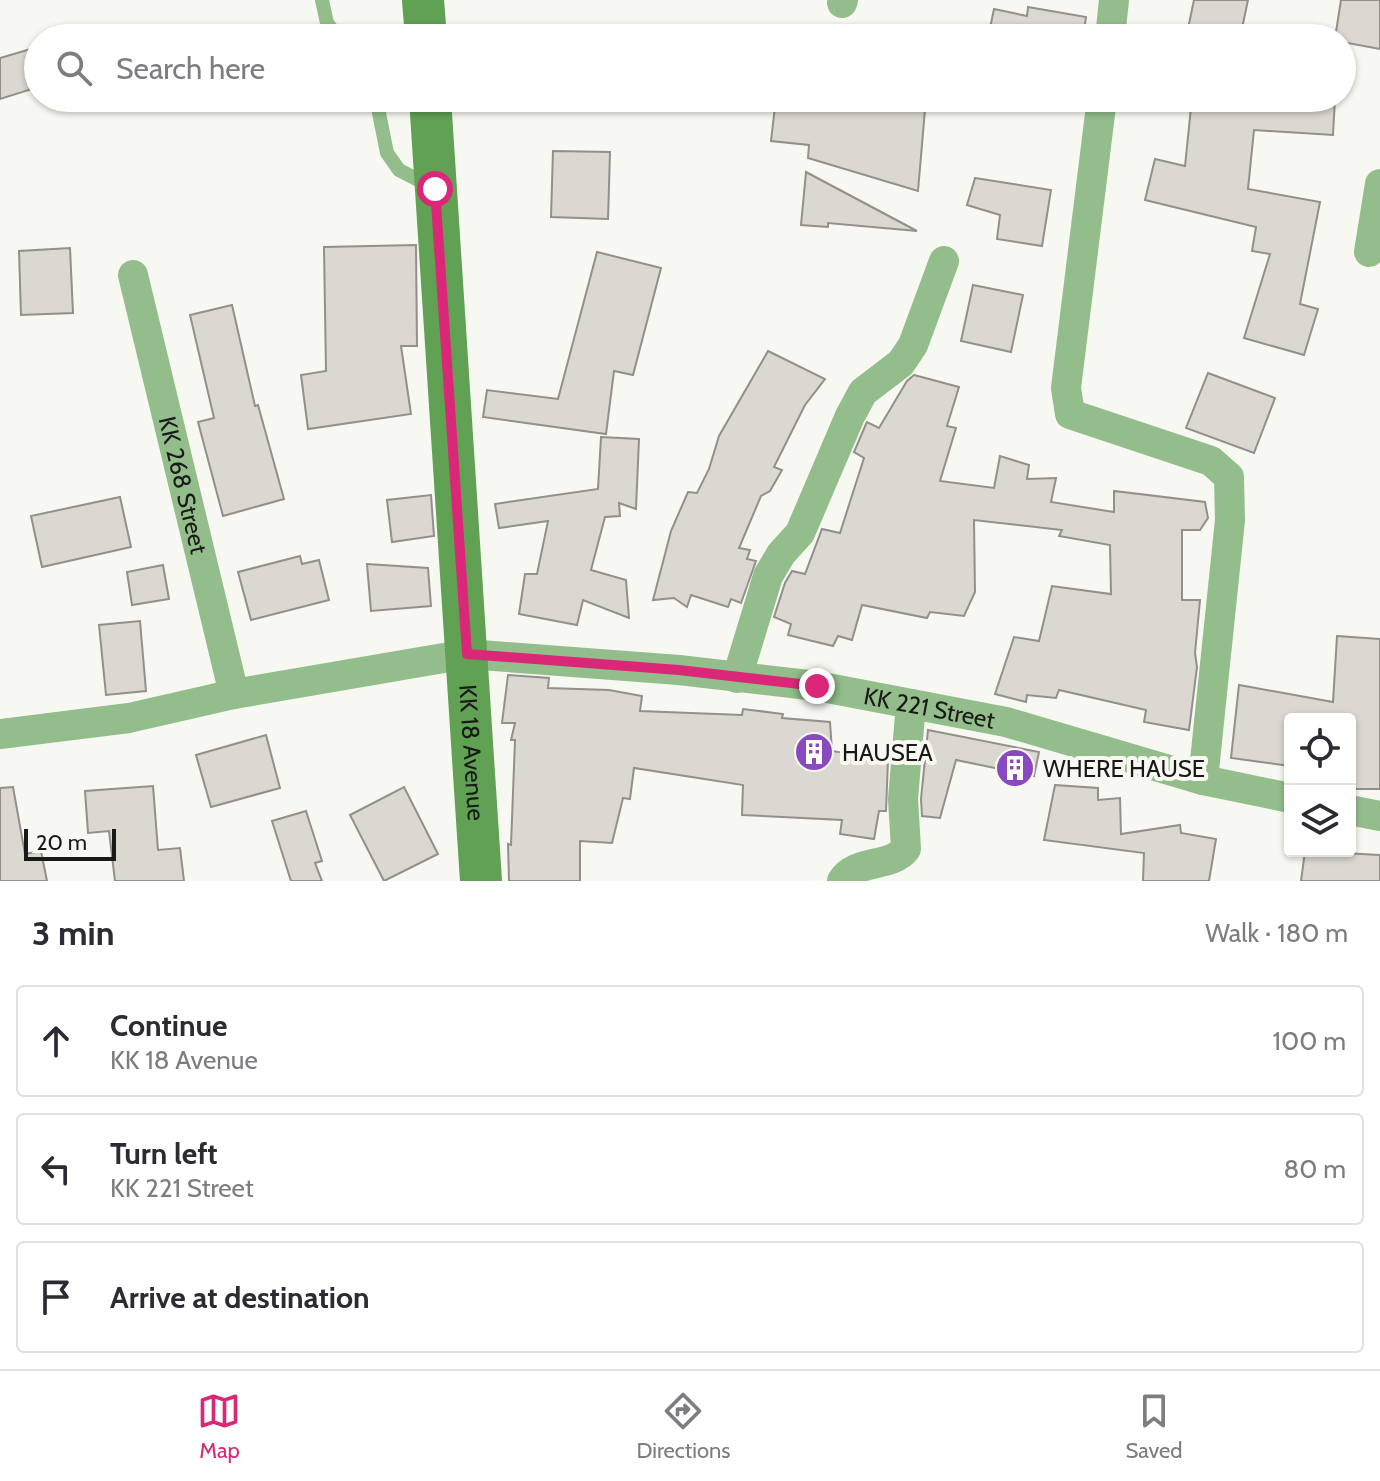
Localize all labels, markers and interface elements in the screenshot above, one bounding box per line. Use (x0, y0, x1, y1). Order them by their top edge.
search box (24, 24, 1356, 112)
icon: search (52, 46, 96, 90)
text: Search here (116, 50, 265, 87)
route start (417, 171, 453, 207)
street label: KK 268 Street (153, 413, 214, 557)
route end (799, 668, 835, 704)
street label: KK 221 Street (861, 681, 997, 734)
street label: KK 18 Avenue (454, 684, 492, 822)
map controls (1284, 713, 1356, 857)
button: locate (1284, 713, 1356, 785)
building icon: HAUSEA (793, 731, 835, 773)
place label: HAUSEA (842, 738, 933, 767)
building icon: WHERE HAUSE (994, 747, 1036, 789)
place label: WHERE HAUSE (1043, 754, 1205, 783)
button: layers (1284, 785, 1356, 857)
scale bar (24, 825, 116, 861)
text: 20 m (36, 829, 87, 856)
text: 3 min (32, 912, 114, 954)
text: Walk · 180 m (1205, 917, 1348, 949)
text: Continue (110, 1007, 227, 1044)
icon: ahead (34, 1019, 78, 1063)
text: 100 m (1273, 1025, 1346, 1057)
text: KK 18 Avenue (110, 1044, 258, 1076)
text: Turn left (110, 1135, 218, 1172)
icon: left (34, 1147, 78, 1191)
text: 80 m (1283, 1153, 1346, 1185)
text: KK 221 Street (110, 1172, 254, 1204)
icon: arrive (34, 1275, 78, 1319)
text: Arrive at destination (110, 1279, 370, 1316)
tab: Map (197, 1389, 241, 1464)
tab: Directions (636, 1389, 730, 1464)
tab: Saved (1125, 1389, 1183, 1464)

